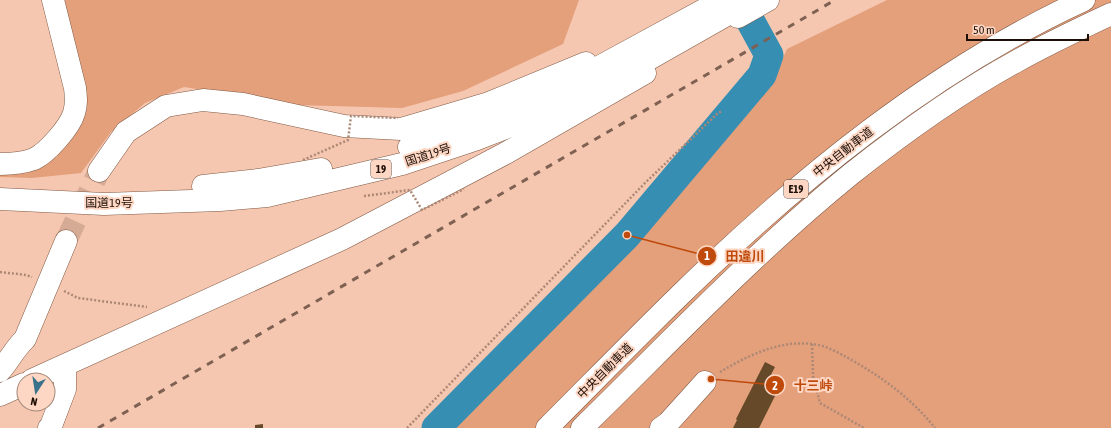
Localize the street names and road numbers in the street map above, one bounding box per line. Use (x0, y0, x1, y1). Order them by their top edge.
street label: 中央自動車道 (810, 124, 876, 180)
street label: 国道19号 (403, 141, 453, 169)
road number: 19 (371, 160, 391, 178)
road number: E19 (784, 180, 808, 198)
street label: 国道19号 (85, 196, 133, 210)
street label: 中央自動車道 (575, 341, 635, 401)

